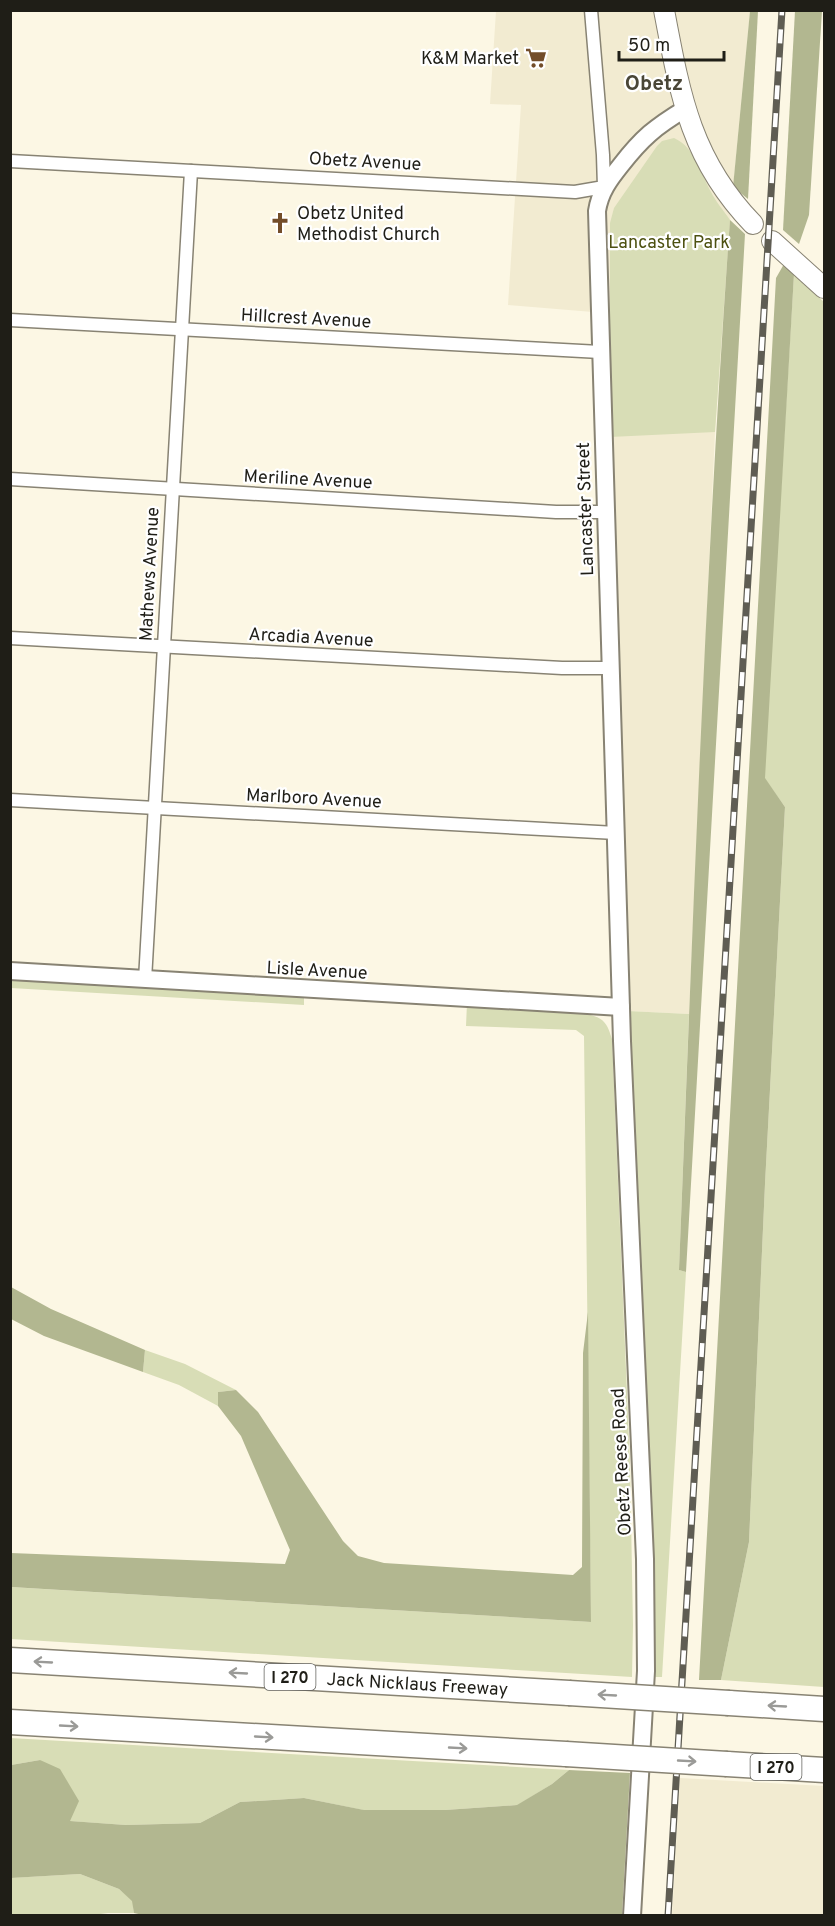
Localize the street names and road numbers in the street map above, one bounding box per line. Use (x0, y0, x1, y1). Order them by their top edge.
street label: Obetz Avenue (308, 148, 422, 177)
street label: Hillcrest Avenue (240, 305, 372, 334)
street label: Lancaster Street (573, 442, 600, 576)
street label: Meriline Avenue (243, 466, 373, 495)
street label: Mathews Avenue (135, 506, 165, 642)
street label: Arcadia Avenue (248, 624, 374, 653)
street label: Marlboro Avenue (245, 784, 382, 815)
street label: Lisle Avenue (266, 957, 368, 986)
street label: Obetz Reese Road (607, 1387, 638, 1536)
road number: I 270 (264, 1664, 316, 1690)
street label: Jack Nicklaus Freeway (326, 1669, 509, 1702)
road number: I 270 (750, 1754, 802, 1780)

